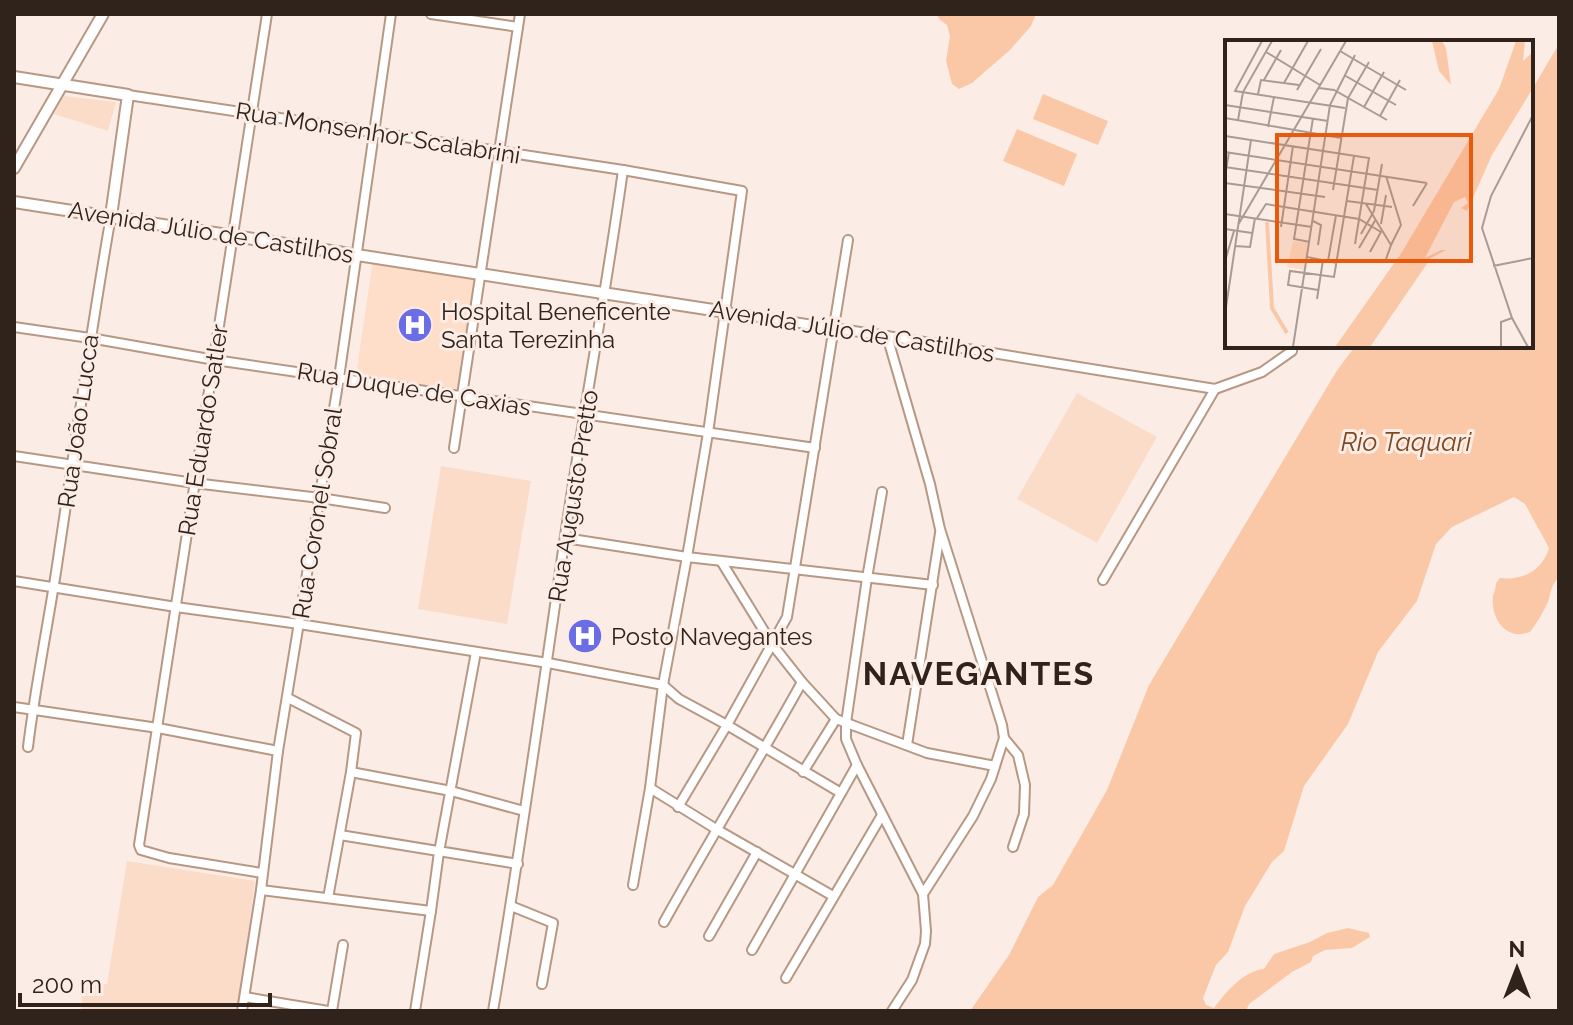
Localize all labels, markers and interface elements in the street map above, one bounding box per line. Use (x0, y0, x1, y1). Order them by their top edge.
inset map (1225, 40, 1533, 348)
street label: Rua Monsenhor Scalabrini (233, 96, 523, 170)
street label: Avenida Júlio de Castilhos (66, 195, 356, 269)
street label: Avenida Júlio de Castilhos (707, 294, 997, 368)
place label: Hospital Beneficente Santa Terezinha (441, 297, 671, 354)
hospital icon: Hospital Beneficente Santa Terezinha (396, 306, 434, 344)
street label: Rua Eduardo Satler (172, 322, 234, 538)
street label: Rua João Lucca (51, 332, 105, 510)
street label: Rua Duque de Caxias (295, 356, 533, 422)
street label: Rua Augusto Pretto (542, 388, 604, 604)
street label: Rua Coronel Sobral (286, 405, 348, 621)
water label: Rio Taquari (1341, 427, 1473, 457)
hospital icon: Posto Navegantes (566, 617, 604, 655)
place label: Posto Navegantes (611, 622, 813, 651)
district label: NAVEGANTES (863, 655, 1095, 692)
north arrow (1477, 929, 1557, 1009)
text: N (1509, 936, 1525, 962)
scale bar (20, 957, 270, 1007)
text: 200 m (32, 970, 102, 999)

